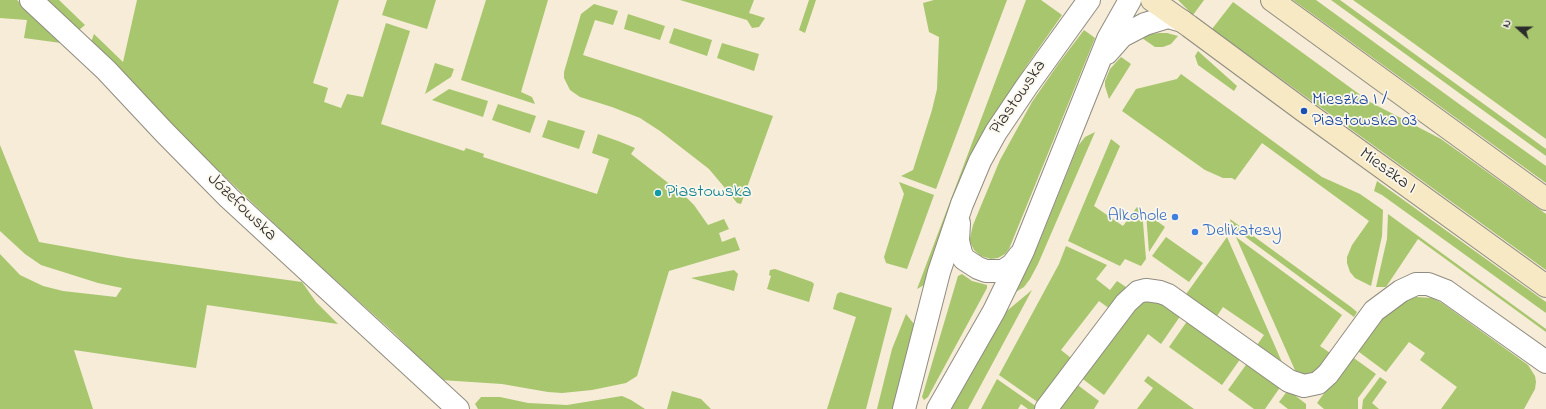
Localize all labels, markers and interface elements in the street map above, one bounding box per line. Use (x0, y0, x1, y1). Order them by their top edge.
north arrow (1498, 8, 1538, 48)
text: N (1498, 17, 1516, 30)
street label: Piastowska (986, 57, 1052, 139)
place label: Mieszka I / Piastowska 03 (1312, 90, 1417, 132)
marker: Mieszka I / Piastowska 03 (1299, 106, 1309, 116)
street label: Mieszka I (1354, 144, 1420, 200)
street label: Józefowska (202, 169, 280, 247)
place label: Piastowska (666, 182, 751, 204)
marker: Piastowska (653, 188, 663, 198)
place label: Alkohole (1108, 206, 1167, 228)
marker: Alkohole (1170, 212, 1180, 222)
place label: Delikatesy (1203, 221, 1281, 243)
marker: Delikatesy (1190, 227, 1200, 237)

